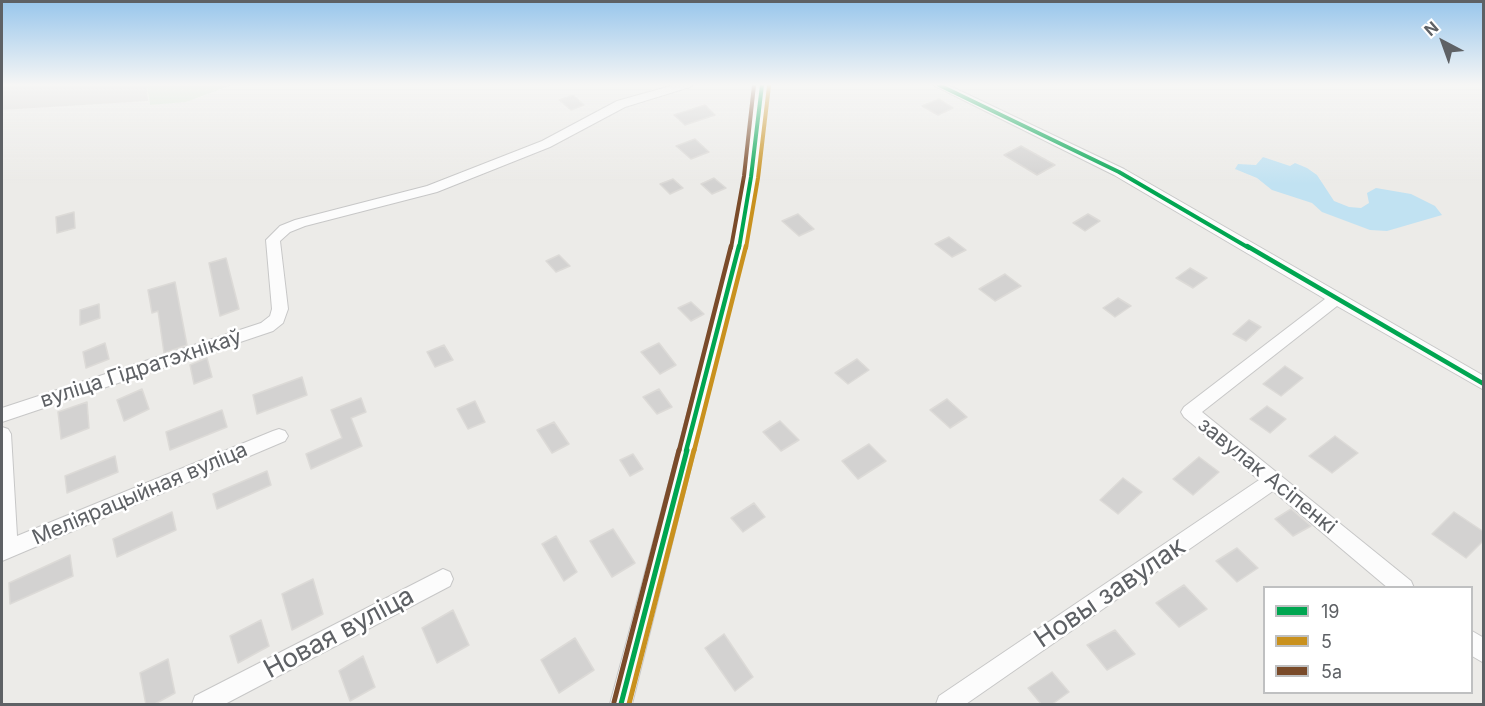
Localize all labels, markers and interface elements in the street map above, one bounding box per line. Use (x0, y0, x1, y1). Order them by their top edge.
north arrow (1413, 12, 1473, 72)
text: N (1420, 17, 1442, 40)
street label: вуліца Гідратэхнікаў (37, 325, 245, 413)
street label: завулак Асіпенкі (1193, 412, 1341, 540)
street label: Меліярацыйная вуліца (29, 437, 251, 551)
street label: Новы завулак (1029, 531, 1191, 655)
street label: Новая вуліца (259, 580, 419, 686)
legend (1263, 586, 1473, 694)
text: 19 (1321, 601, 1339, 622)
text: 5 (1321, 631, 1332, 652)
text: 5а (1321, 661, 1342, 682)

